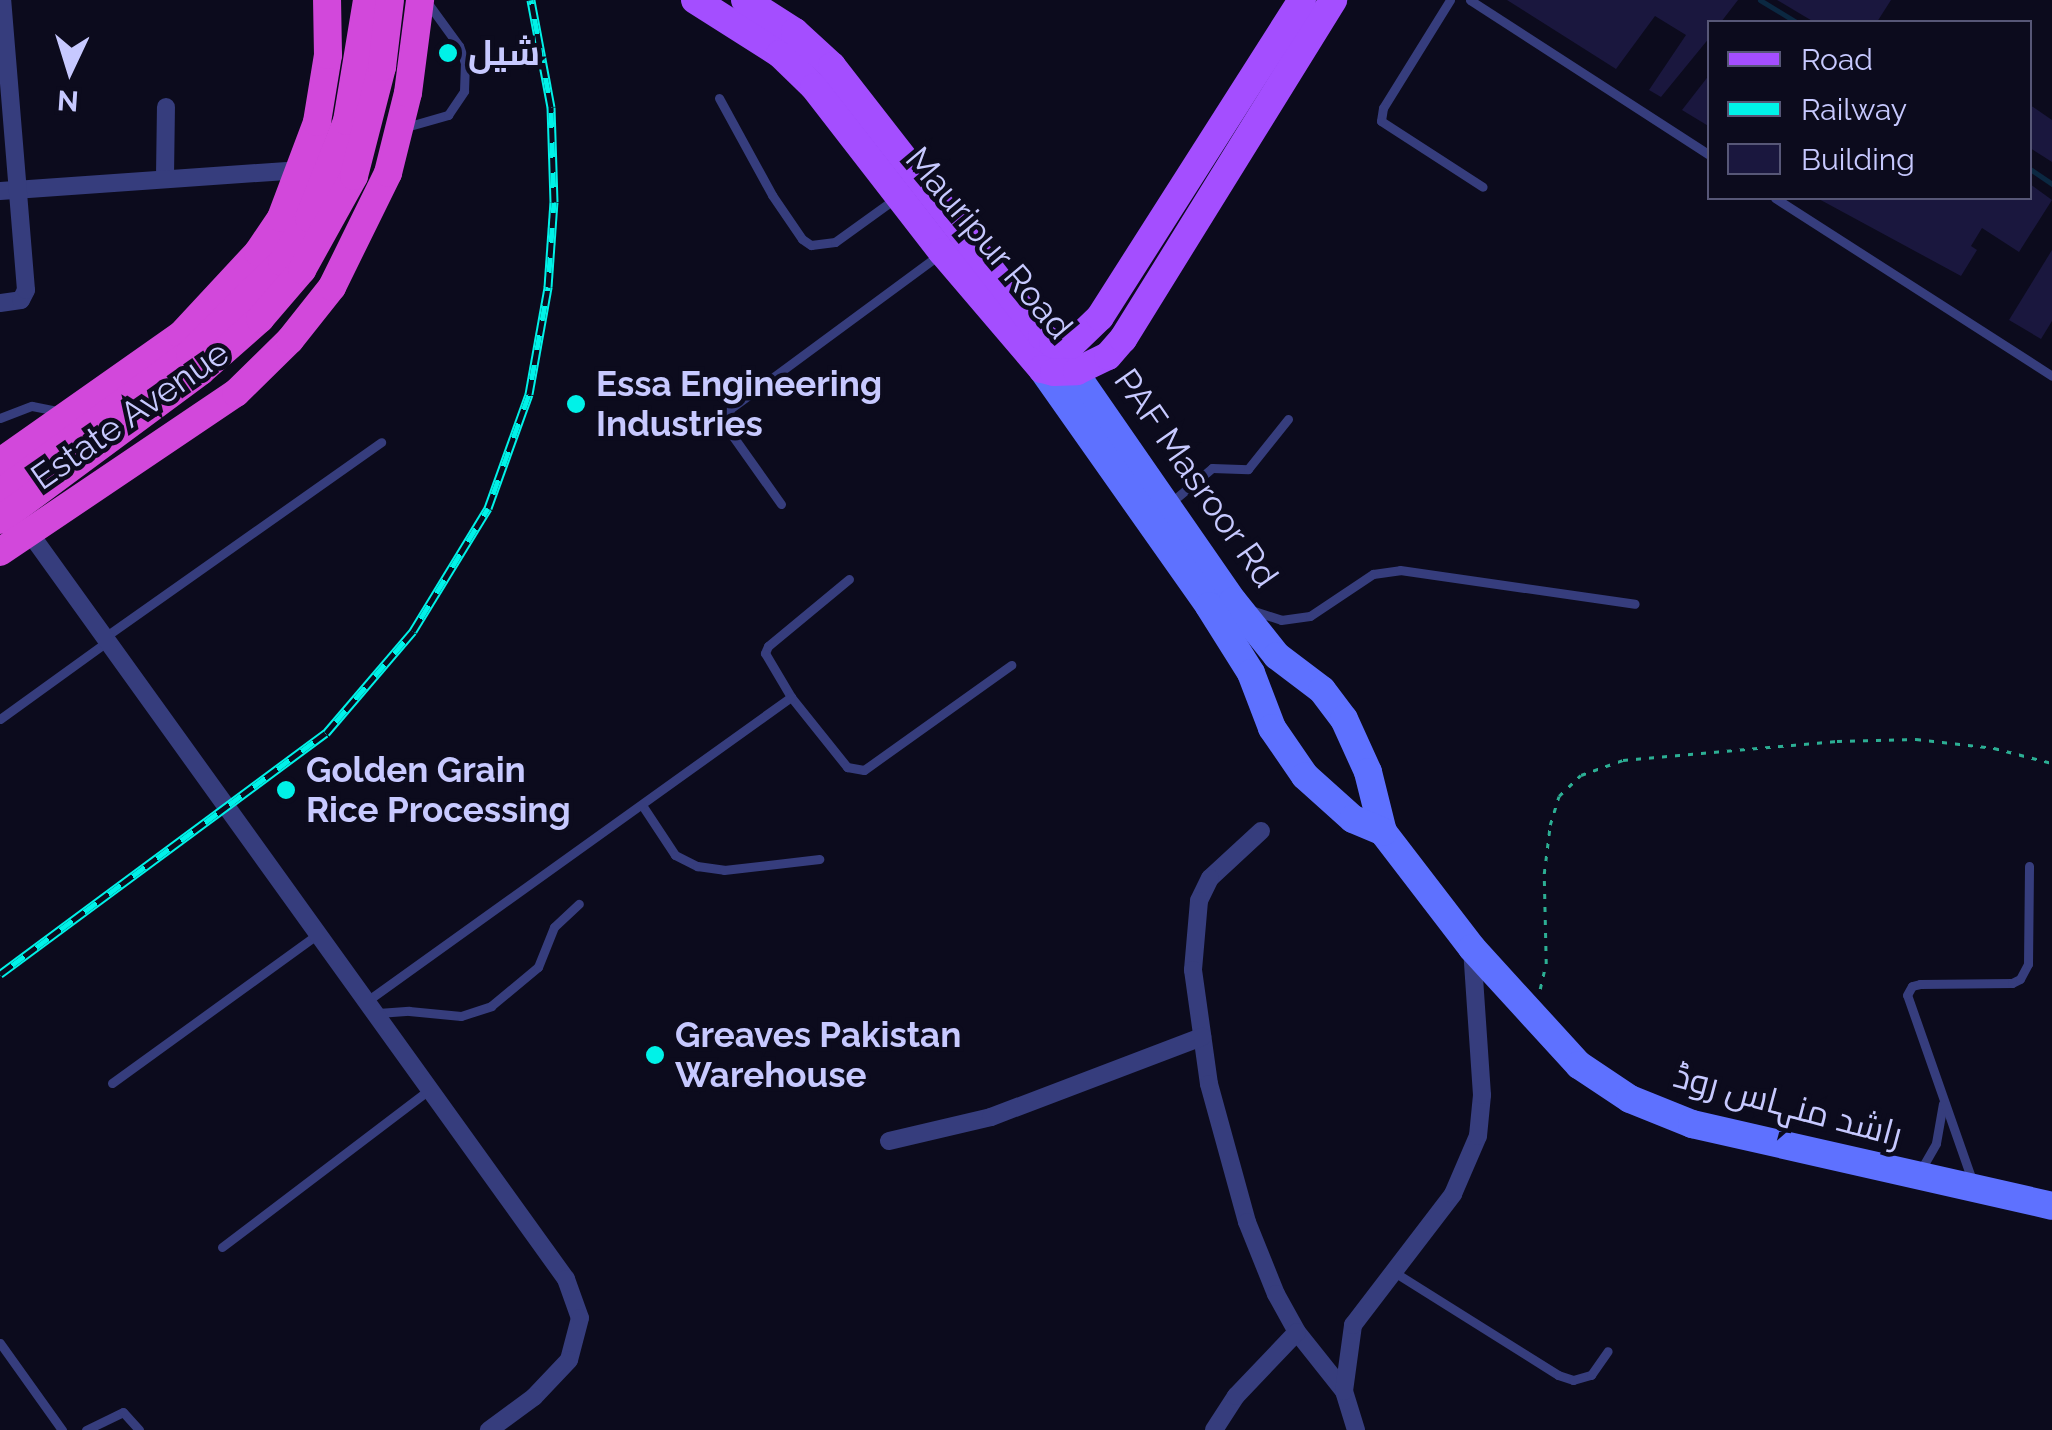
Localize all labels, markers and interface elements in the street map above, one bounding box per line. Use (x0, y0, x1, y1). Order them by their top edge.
north arrow (20, 20, 120, 120)
legend (1707, 20, 2032, 200)
place label: شیل (468, 32, 540, 74)
marker: شیل (437, 42, 459, 64)
text: Road (1801, 42, 1873, 77)
text: N (56, 83, 80, 118)
text: Railway (1801, 92, 1907, 127)
street label: Mauripur Road (896, 138, 1082, 348)
text: Building (1801, 142, 1915, 177)
street label: Estate Avenue (23, 331, 237, 499)
street label: PAF Masroor Rd (1105, 360, 1287, 596)
place label: Essa Engineering Industries (596, 363, 882, 445)
marker: Essa Engineering Industries (565, 393, 587, 415)
place label: Golden Grain Rice Processing (306, 749, 571, 831)
marker: Golden Grain Rice Processing (275, 779, 297, 801)
place label: Greaves Pakistan Warehouse (675, 1014, 961, 1096)
marker: Greaves Pakistan Warehouse (644, 1044, 666, 1066)
street label: راشد منہاس روڈ (1669, 1054, 1907, 1156)

